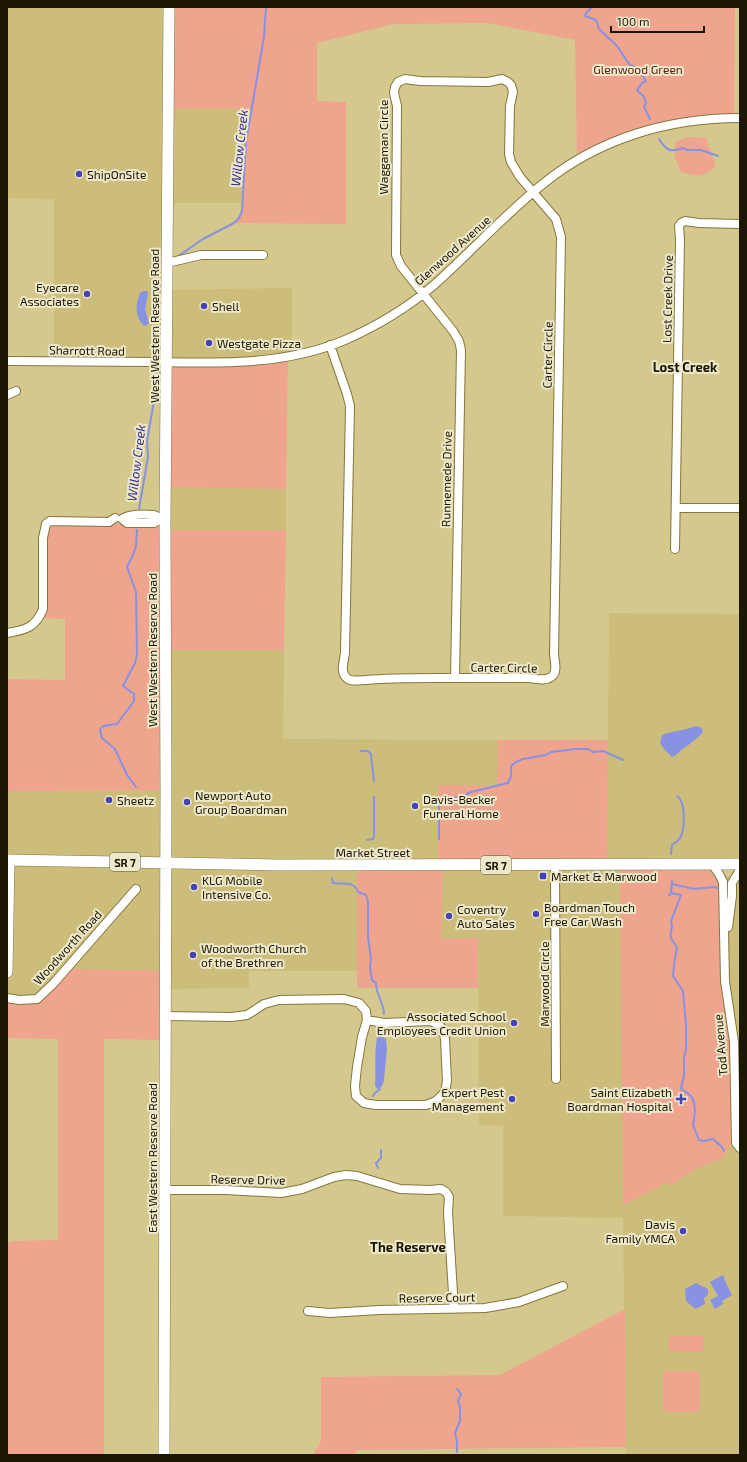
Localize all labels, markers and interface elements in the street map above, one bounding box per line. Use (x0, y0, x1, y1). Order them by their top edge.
scale bar (611, 8, 704, 34)
text: 100 m (617, 14, 649, 28)
park label: Glenwood Green (593, 62, 683, 76)
street label: Waggaman Circle (376, 100, 390, 194)
water label: Willow Creek (227, 108, 251, 187)
place label: ShipOnSite (87, 167, 146, 181)
marker: ShipOnSite (74, 169, 84, 179)
street label: Glenwood Avenue (411, 212, 493, 288)
street label: West Western Reserve Road (147, 249, 161, 403)
street label: Lost Creek Drive (659, 255, 675, 343)
place label: Eyecare Associates (20, 280, 79, 308)
marker: Eyecare Associates (82, 289, 92, 299)
place label: Shell (212, 299, 240, 313)
marker: Shell (199, 301, 209, 311)
street label: Carter Circle (539, 321, 555, 389)
place label: Westgate Pizza (217, 336, 301, 350)
marker: Westgate Pizza (204, 338, 214, 348)
street label: Sharrott Road (49, 342, 125, 358)
district label: Lost Creek (653, 359, 718, 375)
water label: Willow Creek (123, 423, 149, 502)
street label: Runnemede Drive (438, 431, 454, 527)
street label: West Western Reserve Road (145, 573, 159, 727)
street label: Carter Circle (470, 659, 538, 675)
place label: Newport Auto Group Boardman (195, 788, 287, 816)
place label: Davis-Becker Funeral Home (423, 792, 499, 820)
place label: Sheetz (117, 793, 154, 807)
marker: Sheetz (104, 795, 114, 805)
marker: Newport Auto Group Boardman (182, 797, 192, 807)
marker: Davis-Becker Funeral Home (410, 801, 420, 811)
street label: Market Street (336, 845, 411, 859)
road number: SR 7 (110, 853, 140, 871)
road number: SR 7 (481, 856, 511, 874)
place label: Market & Marwood (551, 869, 657, 883)
marker: Market & Marwood (538, 871, 548, 881)
place label: KLG Mobile Intensive Co. (202, 873, 271, 901)
marker: KLG Mobile Intensive Co. (189, 882, 199, 892)
place label: Boardman Touch Free Car Wash (544, 900, 635, 928)
place label: Coventry Auto Sales (457, 902, 515, 930)
street label: Woodworth Road (30, 907, 104, 987)
marker: Boardman Touch Free Car Wash (531, 909, 541, 919)
marker: Coventry Auto Sales (444, 911, 454, 921)
place label: Woodworth Church of the Brethren (201, 941, 307, 969)
street label: Marwood Circle (537, 941, 551, 1027)
marker: Woodworth Church of the Brethren (188, 950, 198, 960)
place label: Associated School Employees Credit Union (377, 1009, 506, 1037)
street label: Tod Avenue (710, 1014, 730, 1076)
marker: Associated School Employees Credit Union (509, 1018, 519, 1028)
street label: East Western Reserve Road (145, 1083, 159, 1233)
place label: Expert Pest Management (432, 1085, 504, 1113)
place label: Saint Elizabeth Boardman Hospital (567, 1085, 672, 1113)
marker: Saint Elizabeth Boardman Hospital (675, 1093, 687, 1105)
marker: Expert Pest Management (507, 1094, 517, 1104)
street label: Reserve Drive (210, 1171, 286, 1187)
place label: Davis Family YMCA (605, 1217, 676, 1245)
marker: Davis Family YMCA (678, 1226, 688, 1236)
district label: The Reserve (370, 1239, 446, 1255)
street label: Reserve Court (399, 1289, 476, 1305)

